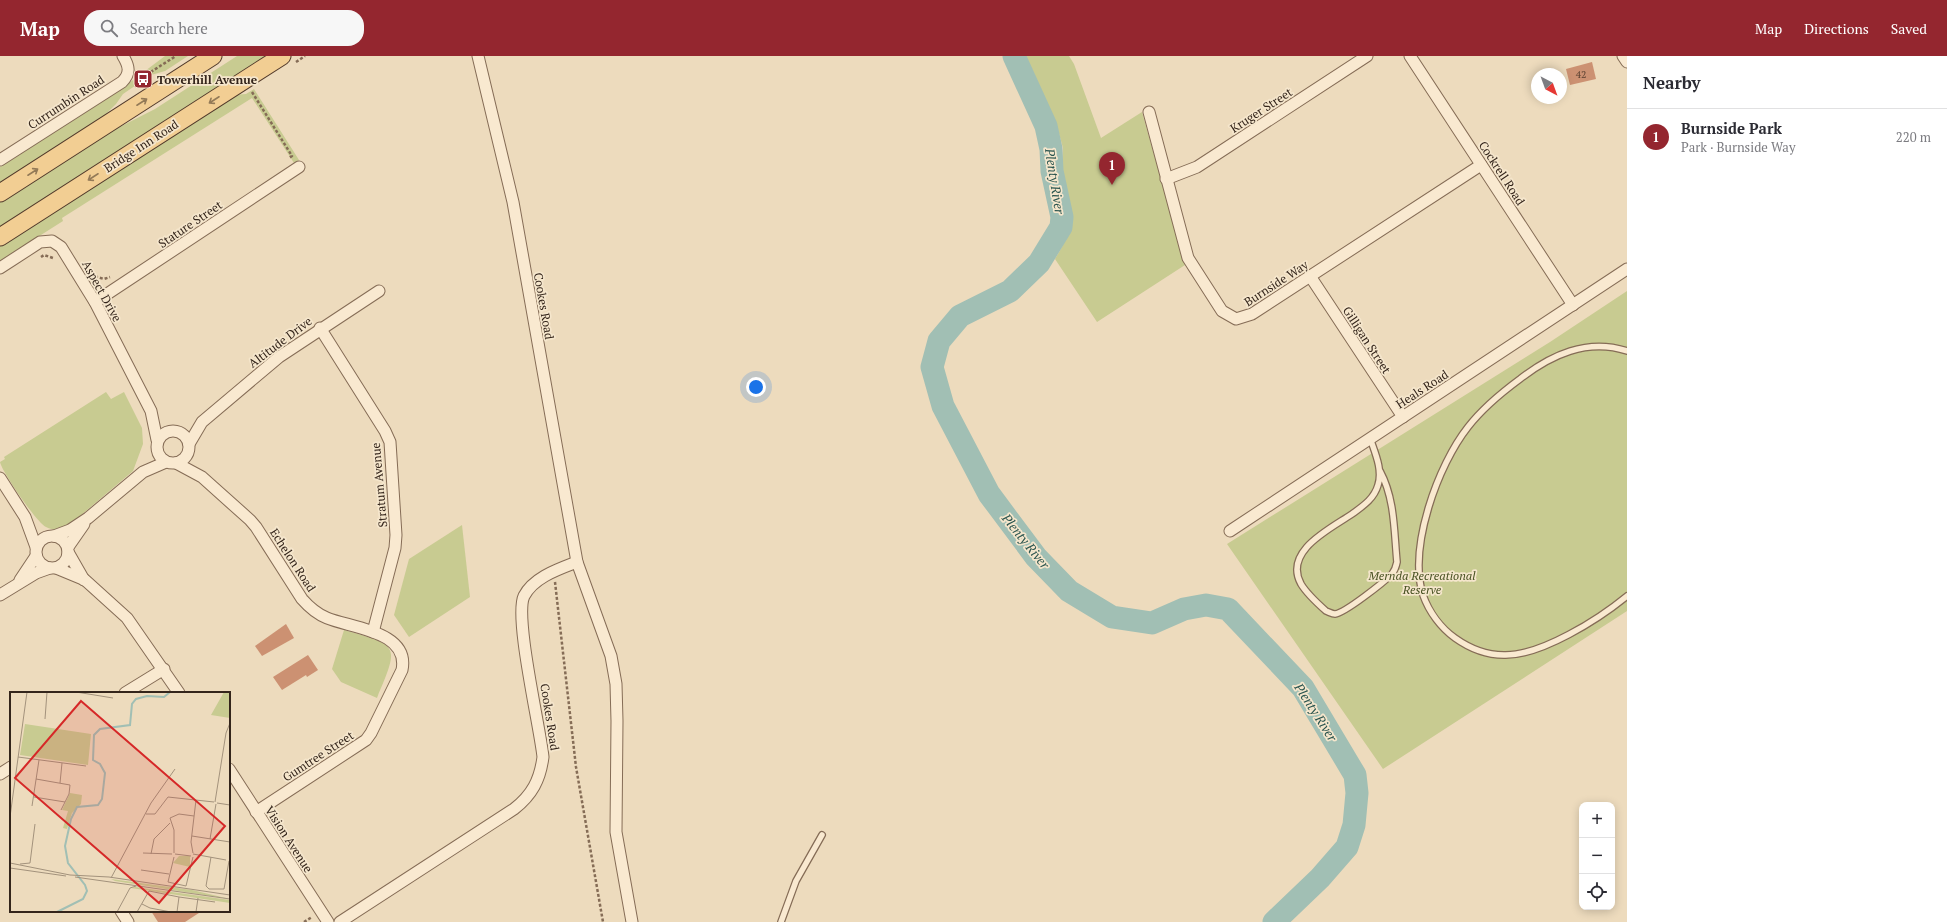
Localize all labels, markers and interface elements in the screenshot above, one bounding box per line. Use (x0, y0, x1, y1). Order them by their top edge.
search box (84, 10, 364, 46)
text: Map (20, 16, 60, 41)
icon: search (98, 17, 120, 39)
text: Search here (130, 18, 208, 38)
text: Map (1755, 19, 1782, 38)
text: Directions (1804, 19, 1869, 38)
text: Saved (1891, 19, 1927, 38)
bus stop icon: Towerhill Avenue (132, 68, 154, 90)
north arrow (1531, 68, 1567, 104)
house number: 42 (1576, 68, 1586, 81)
text: Nearby (1643, 71, 1701, 94)
street label: Currumbin Road (25, 72, 107, 132)
place label: Towerhill Avenue (157, 72, 258, 87)
street label: Kruger Street (1227, 84, 1295, 136)
one-way arrow (208, 96, 220, 104)
one-way arrow (136, 97, 148, 105)
street label: Bridge Inn Road (101, 116, 181, 176)
text: Burnside Park (1681, 118, 1782, 138)
text: 1 (1652, 128, 1660, 146)
text: 220 m (1896, 128, 1931, 146)
street label: Cockrell Road (1476, 138, 1528, 208)
text: Park · Burnside Way (1681, 138, 1796, 156)
water label: Plenty River (1041, 146, 1069, 216)
pin: 1 (1099, 152, 1125, 185)
one-way arrow (27, 168, 38, 176)
one-way arrow (88, 173, 99, 181)
street label: Stature Street (155, 197, 225, 251)
street label: Burnside Way (1241, 256, 1311, 309)
street label: Aspect Drive (79, 258, 125, 324)
street label: Cookes Road (531, 271, 557, 341)
street label: Gilligan Street (1340, 304, 1395, 377)
street label: Altitude Drive (245, 313, 315, 371)
street label: Heals Road (1393, 366, 1451, 411)
your location (746, 377, 766, 397)
street label: Stratum Avenue (368, 442, 390, 528)
water label: Plenty River (998, 509, 1054, 573)
street label: Echelon Road (267, 525, 319, 595)
park label: Mernda Recreational Reserve (1367, 568, 1476, 597)
water label: Plenty River (1290, 679, 1342, 745)
street label: Cookes Road (537, 682, 563, 752)
inset map (10, 692, 230, 912)
street label: Gumtree Street (280, 727, 357, 785)
map controls (1579, 802, 1615, 910)
button: + (1579, 802, 1615, 838)
street label: Vision Avenue (262, 803, 316, 875)
button: − (1579, 838, 1615, 874)
button: locate (1579, 874, 1615, 910)

